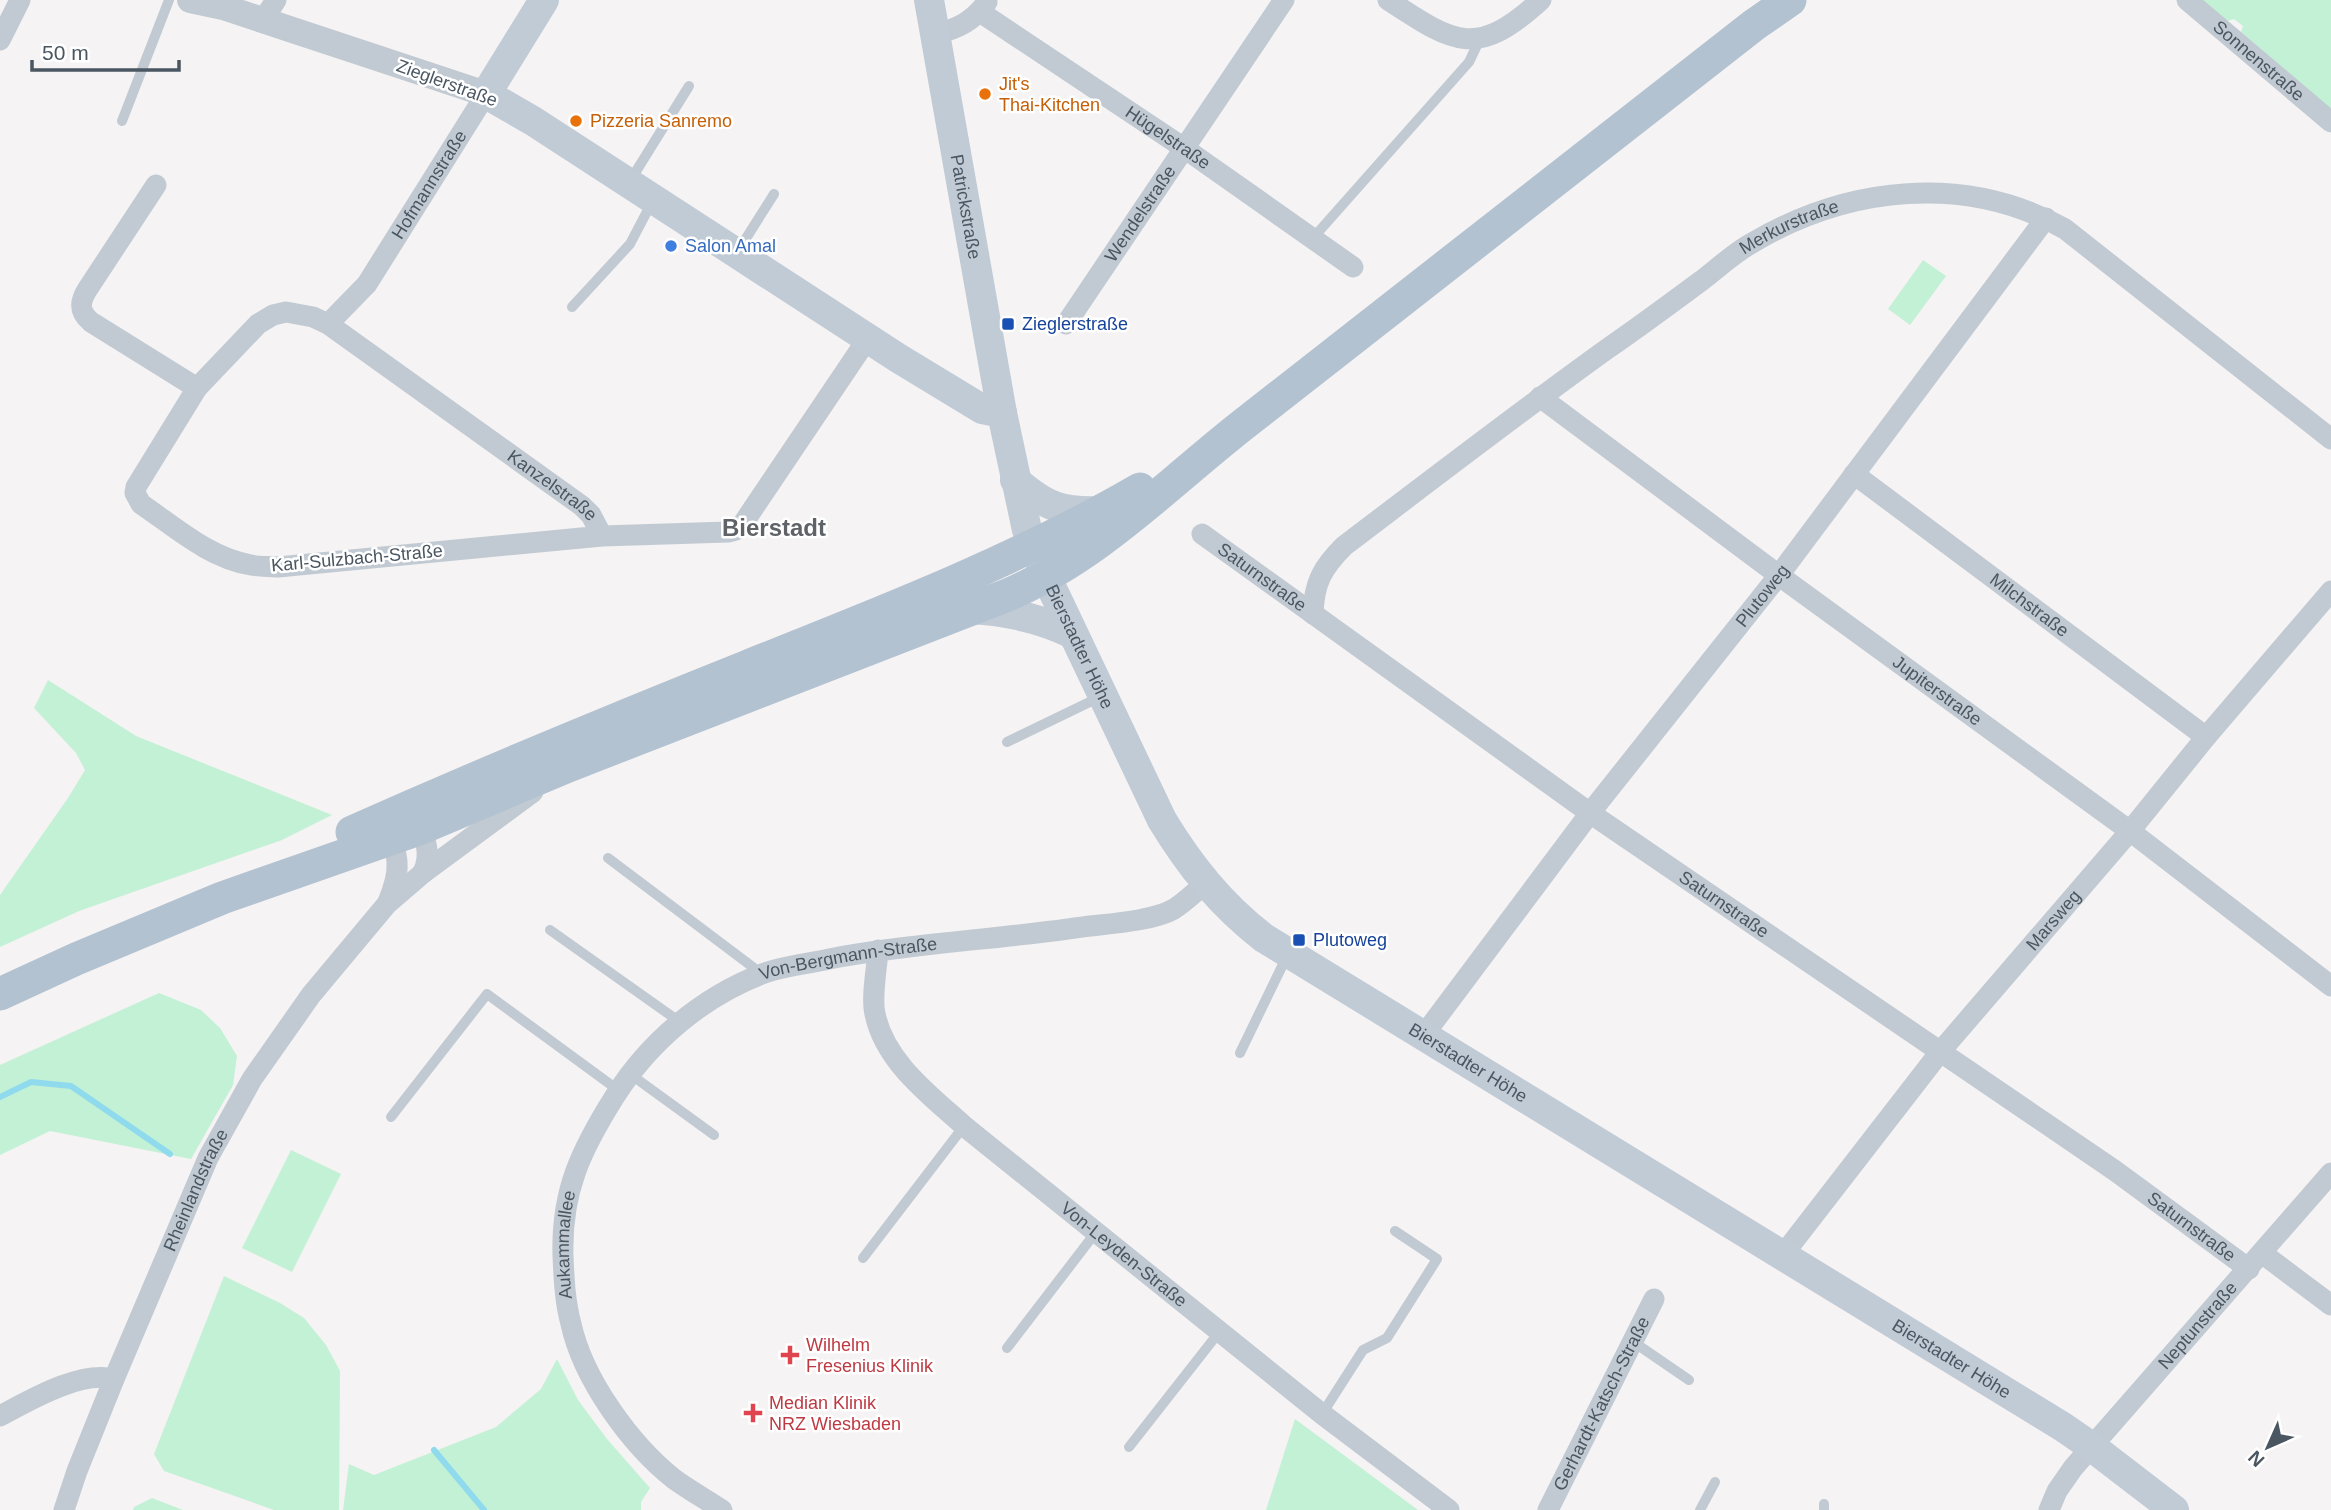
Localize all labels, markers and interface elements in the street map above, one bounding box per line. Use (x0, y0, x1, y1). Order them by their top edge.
street label: Sonnenstraße (2209, 17, 2308, 105)
scale bar (32, 28, 178, 72)
text: 50 m (42, 41, 89, 64)
street label: Zieglerstraße (394, 55, 500, 111)
place label: Jit's Thai-Kitchen (999, 74, 1100, 115)
marker: Jit's Thai-Kitchen (977, 86, 993, 102)
street label: Hügelstraße (1122, 102, 1214, 173)
place label: Pizzeria Sanremo (590, 111, 732, 131)
marker: Pizzeria Sanremo (568, 113, 584, 129)
street label: Hofmannstraße (388, 127, 471, 243)
street label: Patrickstraße (946, 153, 985, 261)
street label: Wendelstraße (1101, 162, 1180, 266)
street label: Merkurstraße (1736, 196, 1841, 258)
place label: Salon Amal (685, 236, 776, 256)
marker: Salon Amal (663, 238, 679, 254)
place label: Zieglerstraße (1022, 314, 1128, 334)
marker: Zieglerstraße (1000, 316, 1016, 332)
street label: Kanzelstraße (504, 446, 601, 525)
district label: Bierstadt (722, 514, 826, 541)
street label: Saturnstraße (1214, 539, 1310, 616)
street label: Karl-Sulzbach-Straße (270, 541, 444, 575)
street label: Plutoweg (1732, 561, 1793, 631)
street label: Milchstraße (1986, 569, 2073, 641)
street label: Bierstadter Höhe (1042, 581, 1118, 712)
street label: Jupiterstraße (1889, 652, 1986, 730)
street label: Saturnstraße (1675, 867, 1773, 942)
street label: Marsweg (2022, 886, 2085, 954)
place label: Plutoweg (1313, 930, 1387, 950)
marker: Plutoweg (1291, 932, 1307, 948)
street label: Von-Bergmann-Straße (756, 934, 938, 984)
street label: Bierstadter Höhe (1405, 1019, 1531, 1107)
street label: Rheinlandstraße (159, 1125, 232, 1254)
street label: Aukammallee (553, 1188, 579, 1300)
street label: Saturnstraße (2144, 1188, 2239, 1266)
street label: Von-Leyden-Straße (1057, 1198, 1191, 1311)
street label: Neptunstraße (2154, 1278, 2241, 1373)
street label: Gerhardt-Katsch-Straße (1549, 1313, 1653, 1494)
street label: Bierstadter Höhe (1889, 1315, 2014, 1403)
place label: Wilhelm Fresenius Klinik (806, 1335, 934, 1376)
marker: Wilhelm Fresenius Klinik (780, 1345, 800, 1365)
place label: Median Klinik NRZ Wiesbaden (769, 1393, 901, 1434)
marker: Median Klinik NRZ Wiesbaden (743, 1403, 763, 1423)
north arrow (2233, 1412, 2303, 1482)
text: N (2244, 1446, 2269, 1471)

